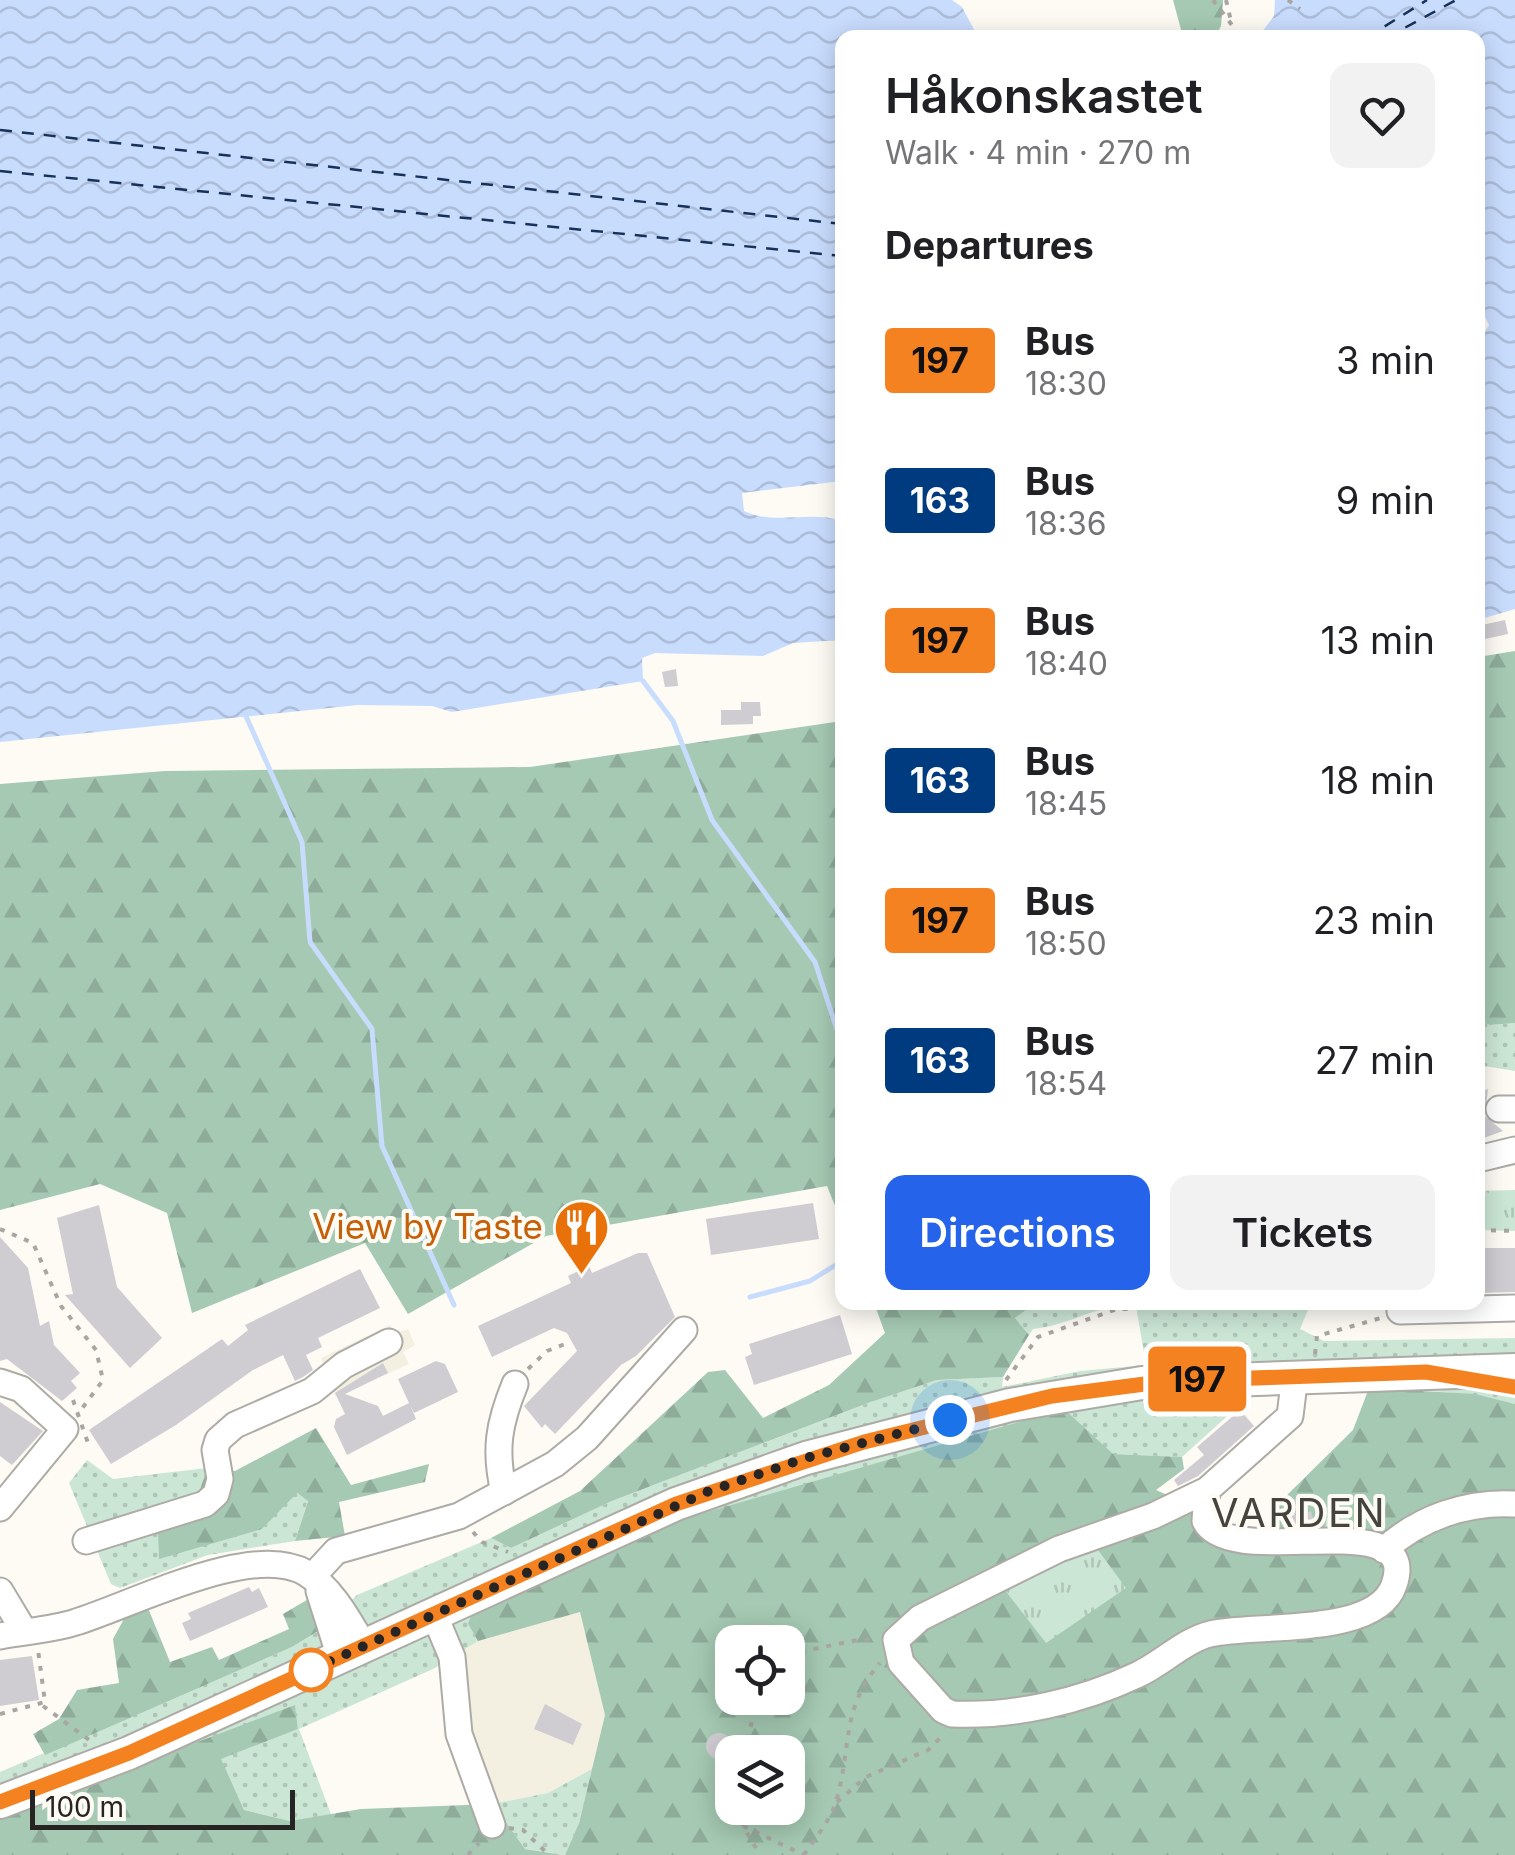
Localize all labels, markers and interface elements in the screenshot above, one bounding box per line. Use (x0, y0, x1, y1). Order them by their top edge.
button: heart (1330, 63, 1435, 168)
text: Håkonskastet (885, 66, 1203, 125)
text: Walk · 4 min · 270 m (885, 133, 1191, 172)
text: Departures (885, 222, 1094, 268)
text: Bus (1025, 318, 1095, 364)
text: 3 min (1336, 337, 1435, 383)
text: 197 (911, 339, 969, 381)
text: 18:30 (1025, 364, 1107, 403)
text: Bus (1025, 458, 1095, 504)
text: 9 min (1336, 477, 1435, 523)
text: 163 (910, 479, 970, 521)
text: 18:36 (1025, 504, 1107, 543)
text: Bus (1025, 598, 1095, 644)
text: 13 min (1320, 617, 1435, 663)
text: 197 (911, 619, 969, 661)
text: 18:40 (1025, 644, 1108, 683)
text: Bus (1025, 738, 1095, 784)
text: 18 min (1320, 757, 1435, 803)
text: 163 (910, 759, 970, 801)
text: 18:45 (1025, 784, 1107, 823)
text: Bus (1025, 878, 1095, 924)
text: 23 min (1313, 897, 1435, 943)
text: 197 (911, 899, 969, 941)
text: 18:50 (1025, 924, 1107, 963)
text: Bus (1025, 1018, 1095, 1064)
text: 27 min (1315, 1037, 1435, 1083)
text: 163 (910, 1039, 970, 1081)
text: 18:54 (1025, 1064, 1107, 1103)
button: Directions (885, 1175, 1150, 1290)
button: Tickets (1170, 1175, 1435, 1290)
restaurant icon: View by Taste (552, 1197, 612, 1276)
place label: View by Taste (312, 1205, 543, 1247)
line badge: 197 (1140, 1346, 1254, 1412)
text: 197 (1168, 1358, 1226, 1400)
your location (925, 1395, 975, 1445)
district label: VARDEN (1211, 1488, 1387, 1537)
map controls (715, 1625, 805, 1825)
button: locate (715, 1625, 805, 1715)
unlabelled marker (290, 1649, 332, 1691)
button: layers (715, 1735, 805, 1825)
scale bar (30, 1785, 295, 1830)
text: 100 m (45, 1790, 124, 1824)

